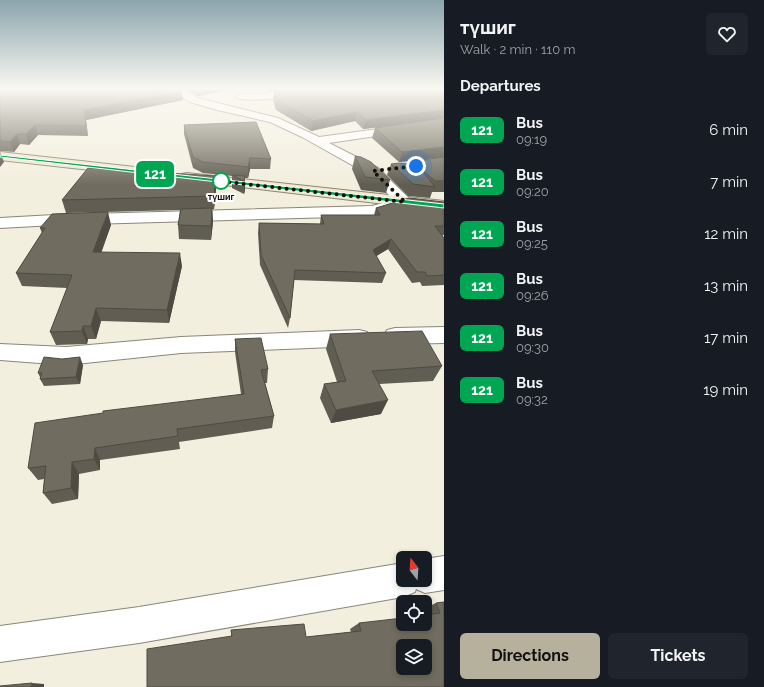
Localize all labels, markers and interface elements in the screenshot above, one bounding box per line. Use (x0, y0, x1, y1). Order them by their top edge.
button: heart (706, 13, 748, 55)
text: түшиг (460, 16, 516, 38)
text: Walk · 2 min · 110 m (460, 42, 575, 57)
text: Departures (460, 77, 541, 95)
text: Bus (516, 114, 543, 132)
text: 6 min (709, 121, 748, 139)
text: 121 (471, 122, 493, 138)
text: 09:19 (516, 132, 547, 147)
your location (406, 156, 426, 176)
line badge: 121 (132, 161, 178, 187)
text: 121 (144, 166, 166, 182)
text: Bus (516, 166, 543, 184)
marker: түшиг (212, 172, 230, 190)
text: 7 min (710, 173, 748, 191)
text: 121 (471, 174, 493, 190)
text: 09:20 (516, 184, 549, 199)
place label: түшиг (208, 192, 234, 202)
text: Bus (516, 218, 543, 236)
text: 12 min (704, 225, 748, 243)
text: 121 (471, 226, 493, 242)
text: 09:25 (516, 236, 548, 251)
text: Bus (516, 270, 543, 288)
text: 13 min (704, 277, 748, 295)
text: 121 (471, 278, 493, 294)
text: 09:26 (516, 288, 549, 303)
text: Bus (516, 322, 543, 340)
text: 17 min (704, 329, 748, 347)
text: 121 (471, 330, 493, 346)
text: 09:30 (516, 340, 549, 355)
text: Bus (516, 374, 543, 392)
text: 19 min (703, 381, 748, 399)
text: 121 (471, 382, 493, 398)
text: 09:32 (516, 392, 548, 407)
north arrow (396, 551, 432, 587)
map controls (396, 551, 432, 675)
button: locate (396, 595, 432, 631)
button: Directions (460, 633, 600, 679)
button: Tickets (608, 633, 748, 679)
button: layers (396, 639, 432, 675)

